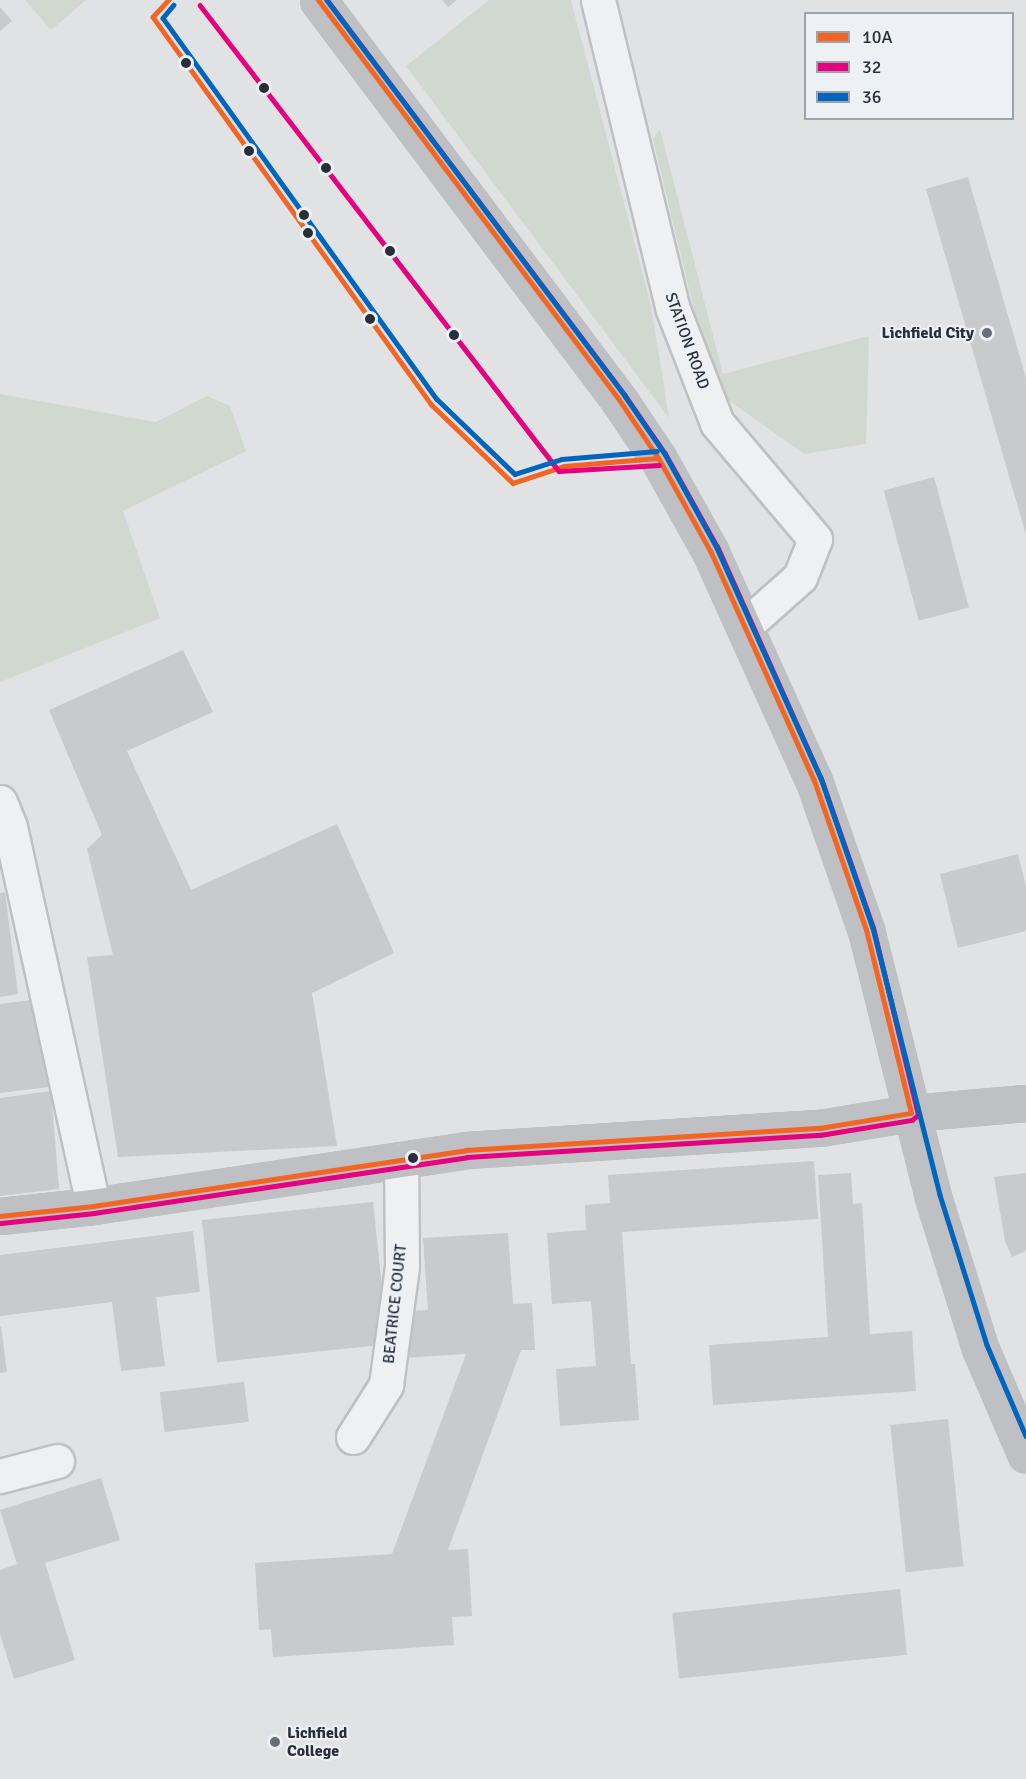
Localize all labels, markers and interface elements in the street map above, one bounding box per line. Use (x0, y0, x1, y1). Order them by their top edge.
legend (804, 12, 1014, 120)
text: 10A (862, 26, 892, 48)
text: 32 (862, 56, 881, 78)
unlabelled marker (180, 57, 192, 69)
unlabelled marker (258, 82, 270, 94)
text: 36 (862, 86, 881, 108)
unlabelled marker (243, 145, 255, 157)
unlabelled marker (320, 162, 332, 174)
unlabelled marker (298, 209, 310, 221)
unlabelled marker (302, 227, 314, 239)
unlabelled marker (384, 245, 396, 257)
street label: STATION ROAD (661, 290, 713, 392)
unlabelled marker (364, 313, 376, 325)
place label: Lichfield City (882, 323, 974, 343)
marker: Lichfield City (978, 324, 996, 342)
unlabelled marker (448, 329, 460, 341)
unlabelled marker (407, 1152, 419, 1164)
street label: BEATRICE COURT (379, 1243, 411, 1365)
place label: Lichfield College (287, 1723, 347, 1761)
marker: Lichfield College (268, 1735, 282, 1749)

